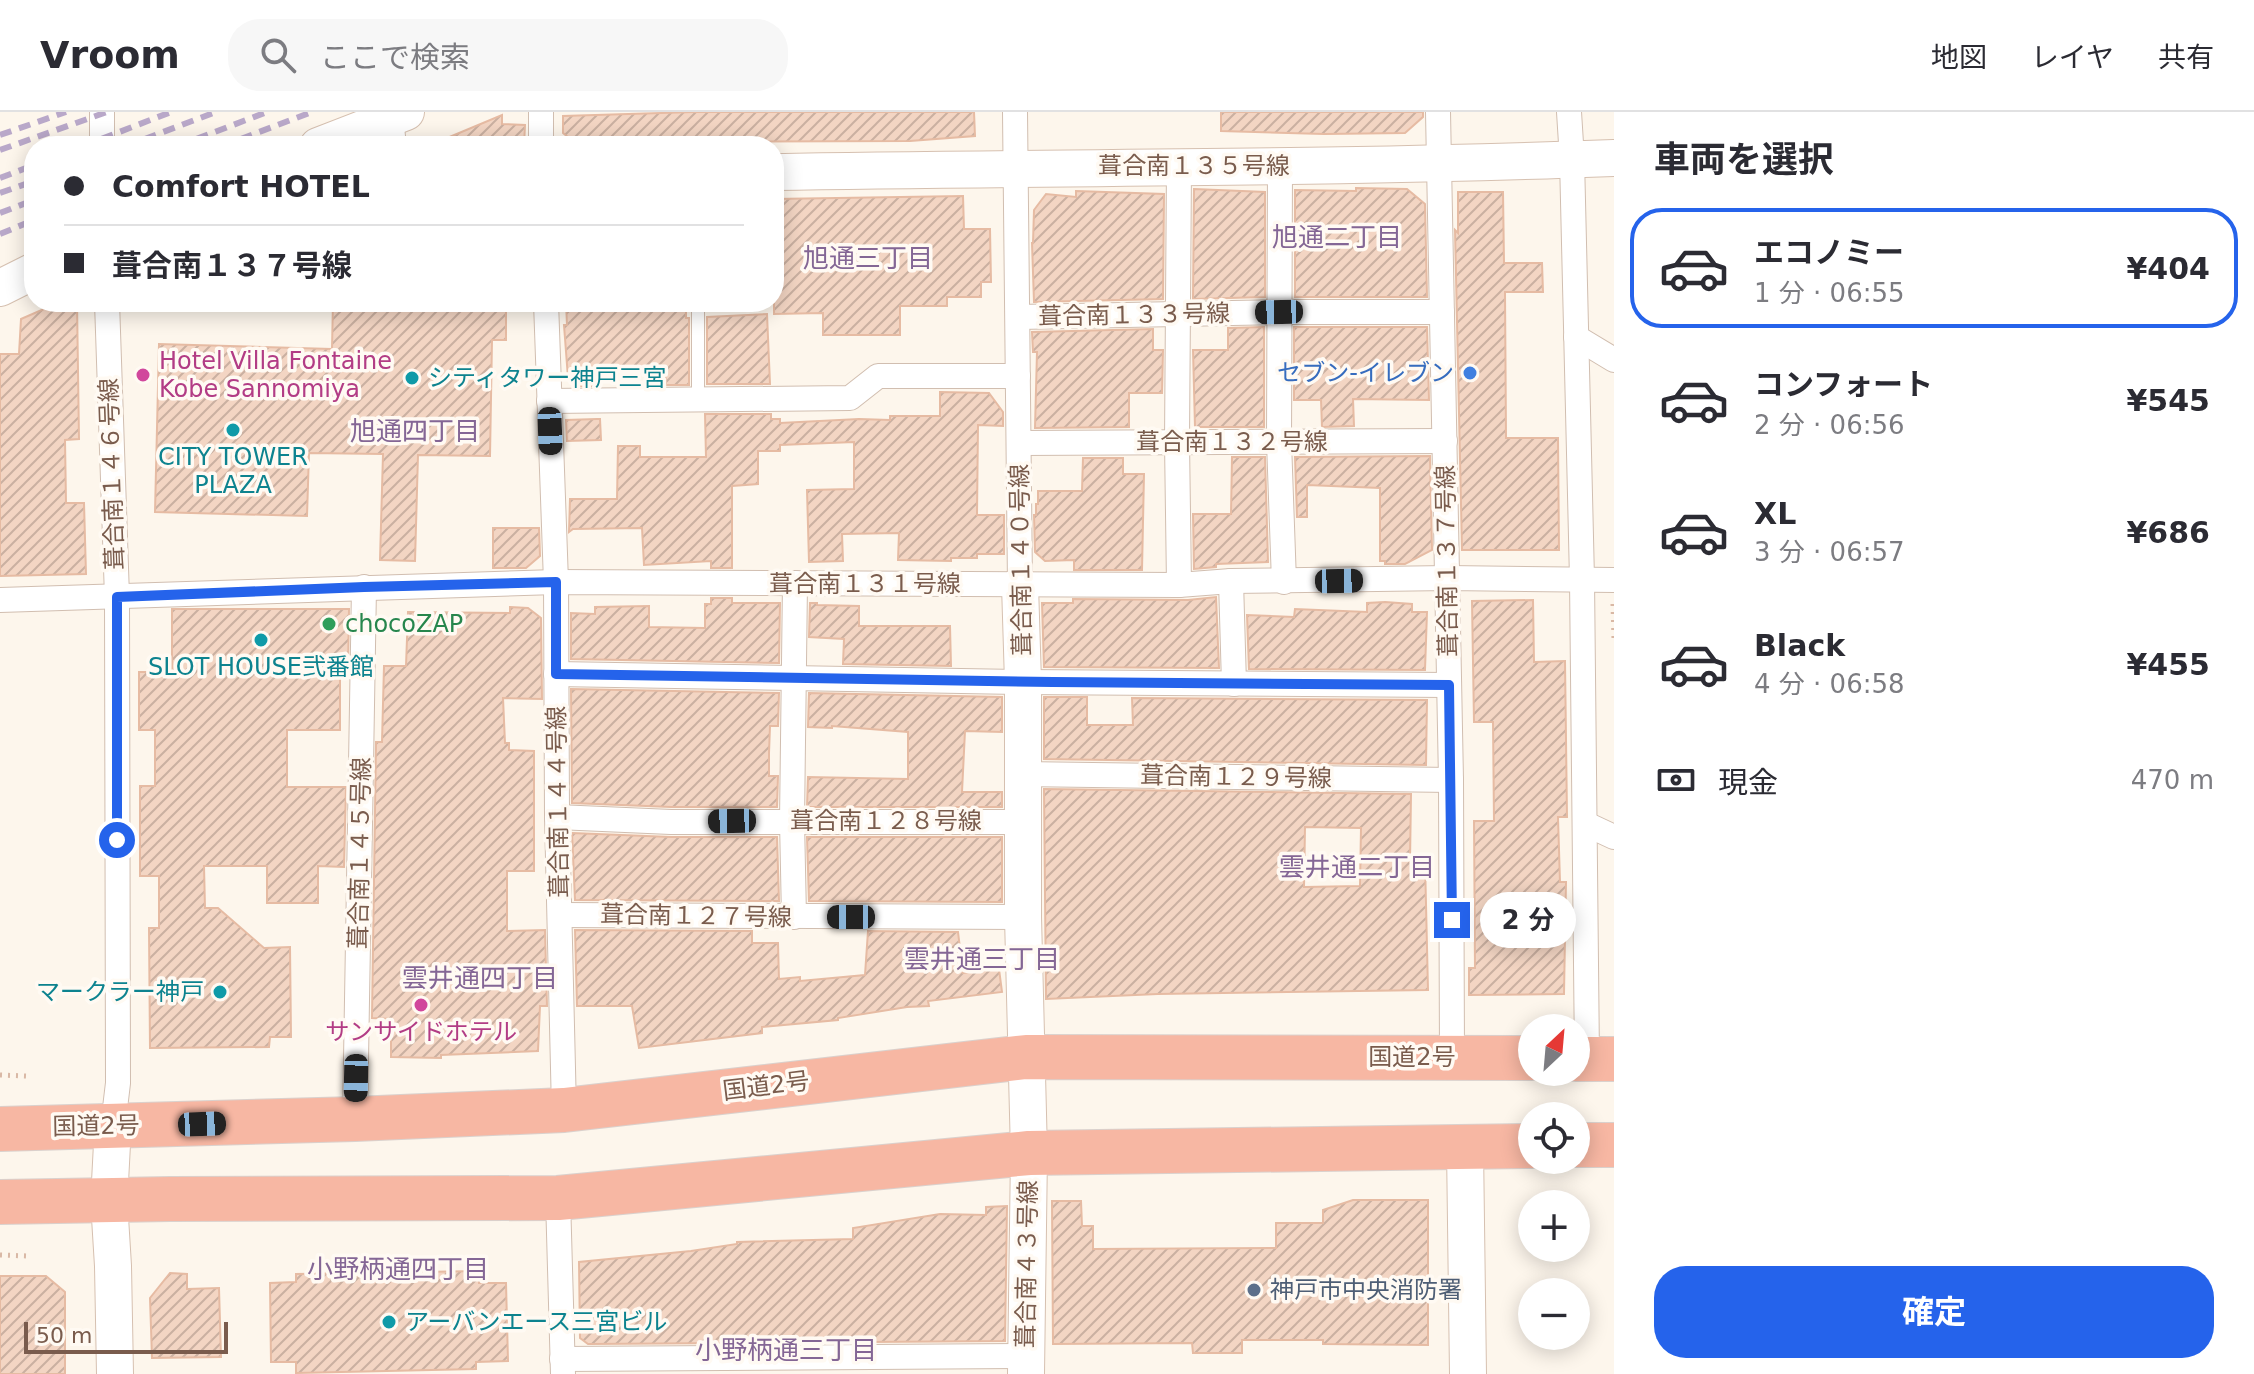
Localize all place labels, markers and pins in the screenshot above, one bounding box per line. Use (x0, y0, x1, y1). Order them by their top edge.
place label: Hotel Villa Fontaine Kobe Sannomiya (159, 347, 392, 403)
place label: セブン-イレブン (1277, 359, 1454, 387)
place label: シティタワー神戸三宮 (428, 364, 667, 392)
marker: セブン-イレブン (1461, 364, 1479, 382)
marker: Hotel Villa Fontaine Kobe Sannomiya (134, 366, 152, 384)
marker: シティタワー神戸三宮 (403, 369, 421, 387)
marker: CITY TOWER PLAZA (224, 421, 242, 439)
place label: CITY TOWER PLAZA (158, 443, 308, 499)
place label: chocoZAP (345, 610, 463, 638)
marker: chocoZAP (320, 615, 338, 633)
marker: SLOT HOUSE弐番館 (252, 631, 270, 649)
place label: SLOT HOUSE弐番館 (148, 653, 374, 681)
place label: マークラー神戸 (36, 978, 204, 1006)
marker: マークラー神戸 (211, 983, 229, 1001)
marker: サンサイドホテル (412, 996, 430, 1014)
place label: サンサイドホテル (325, 1018, 517, 1046)
place label: 神戸市中央消防署 (1270, 1276, 1462, 1304)
marker: 神戸市中央消防署 (1245, 1281, 1263, 1299)
place label: アーバンエース三宮ビル (405, 1308, 667, 1336)
marker: アーバンエース三宮ビル (380, 1313, 398, 1331)

